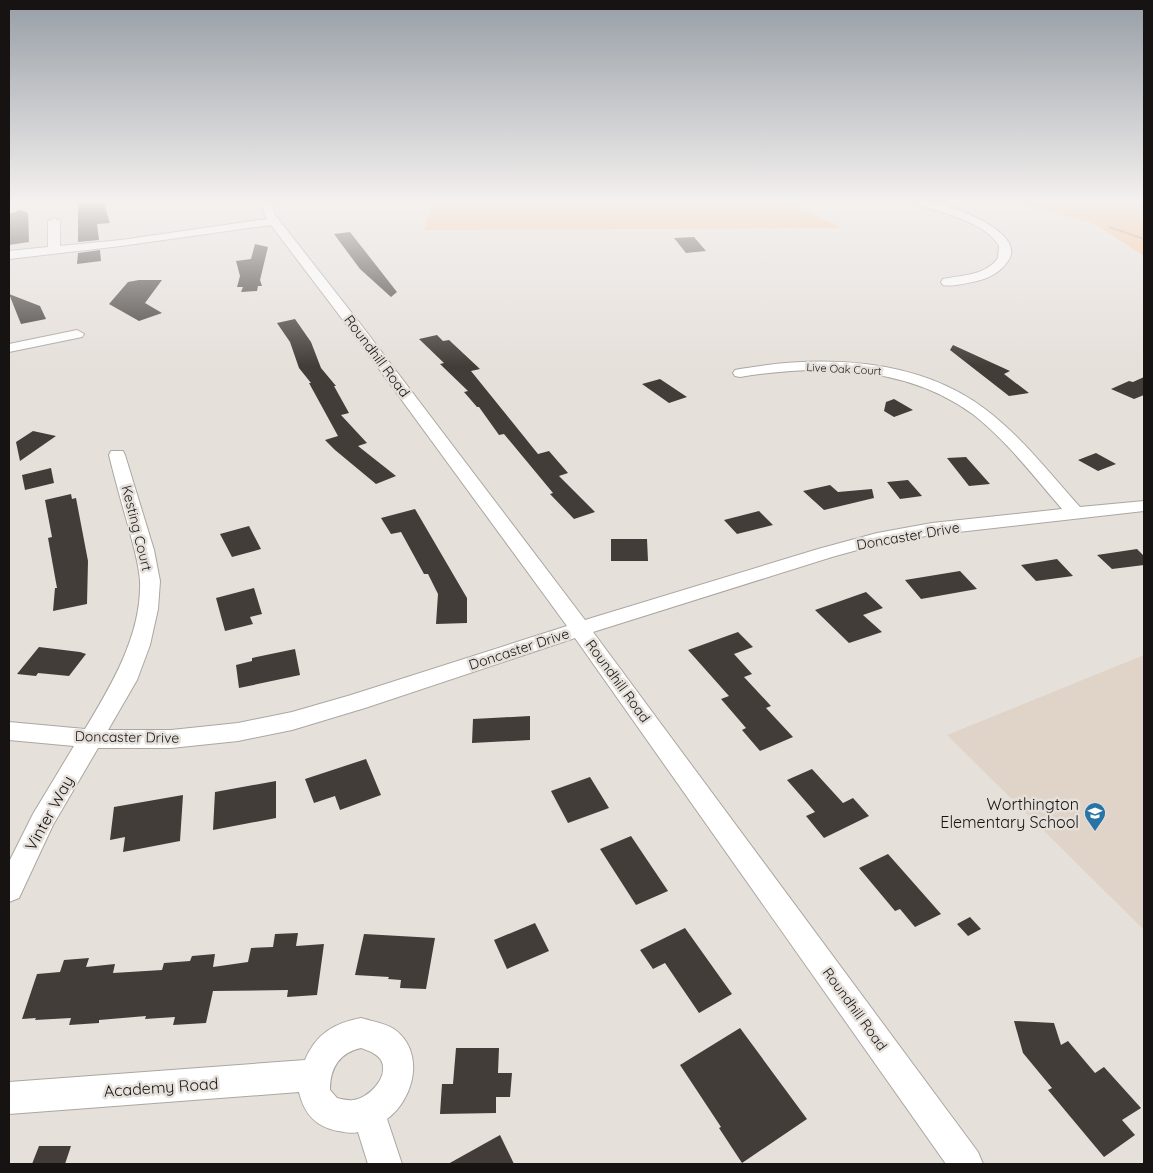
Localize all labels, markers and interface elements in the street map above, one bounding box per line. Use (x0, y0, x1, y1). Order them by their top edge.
street label: Roundhill Road (340, 311, 414, 401)
street label: Live Oak Court (806, 360, 882, 378)
street label: Kesting Court (118, 483, 156, 573)
street label: Doncaster Drive (855, 518, 961, 554)
street label: Doncaster Drive (467, 624, 572, 674)
street label: Roundhill Road (582, 636, 654, 726)
street label: Doncaster Drive (75, 727, 179, 747)
street label: Vinter Way (20, 772, 78, 854)
place label: Worthington Elementary School (940, 794, 1079, 832)
school or university icon: Worthington Elementary School (1083, 801, 1107, 832)
street label: Roundhill Road (819, 964, 891, 1054)
street label: Academy Road (103, 1073, 219, 1101)

